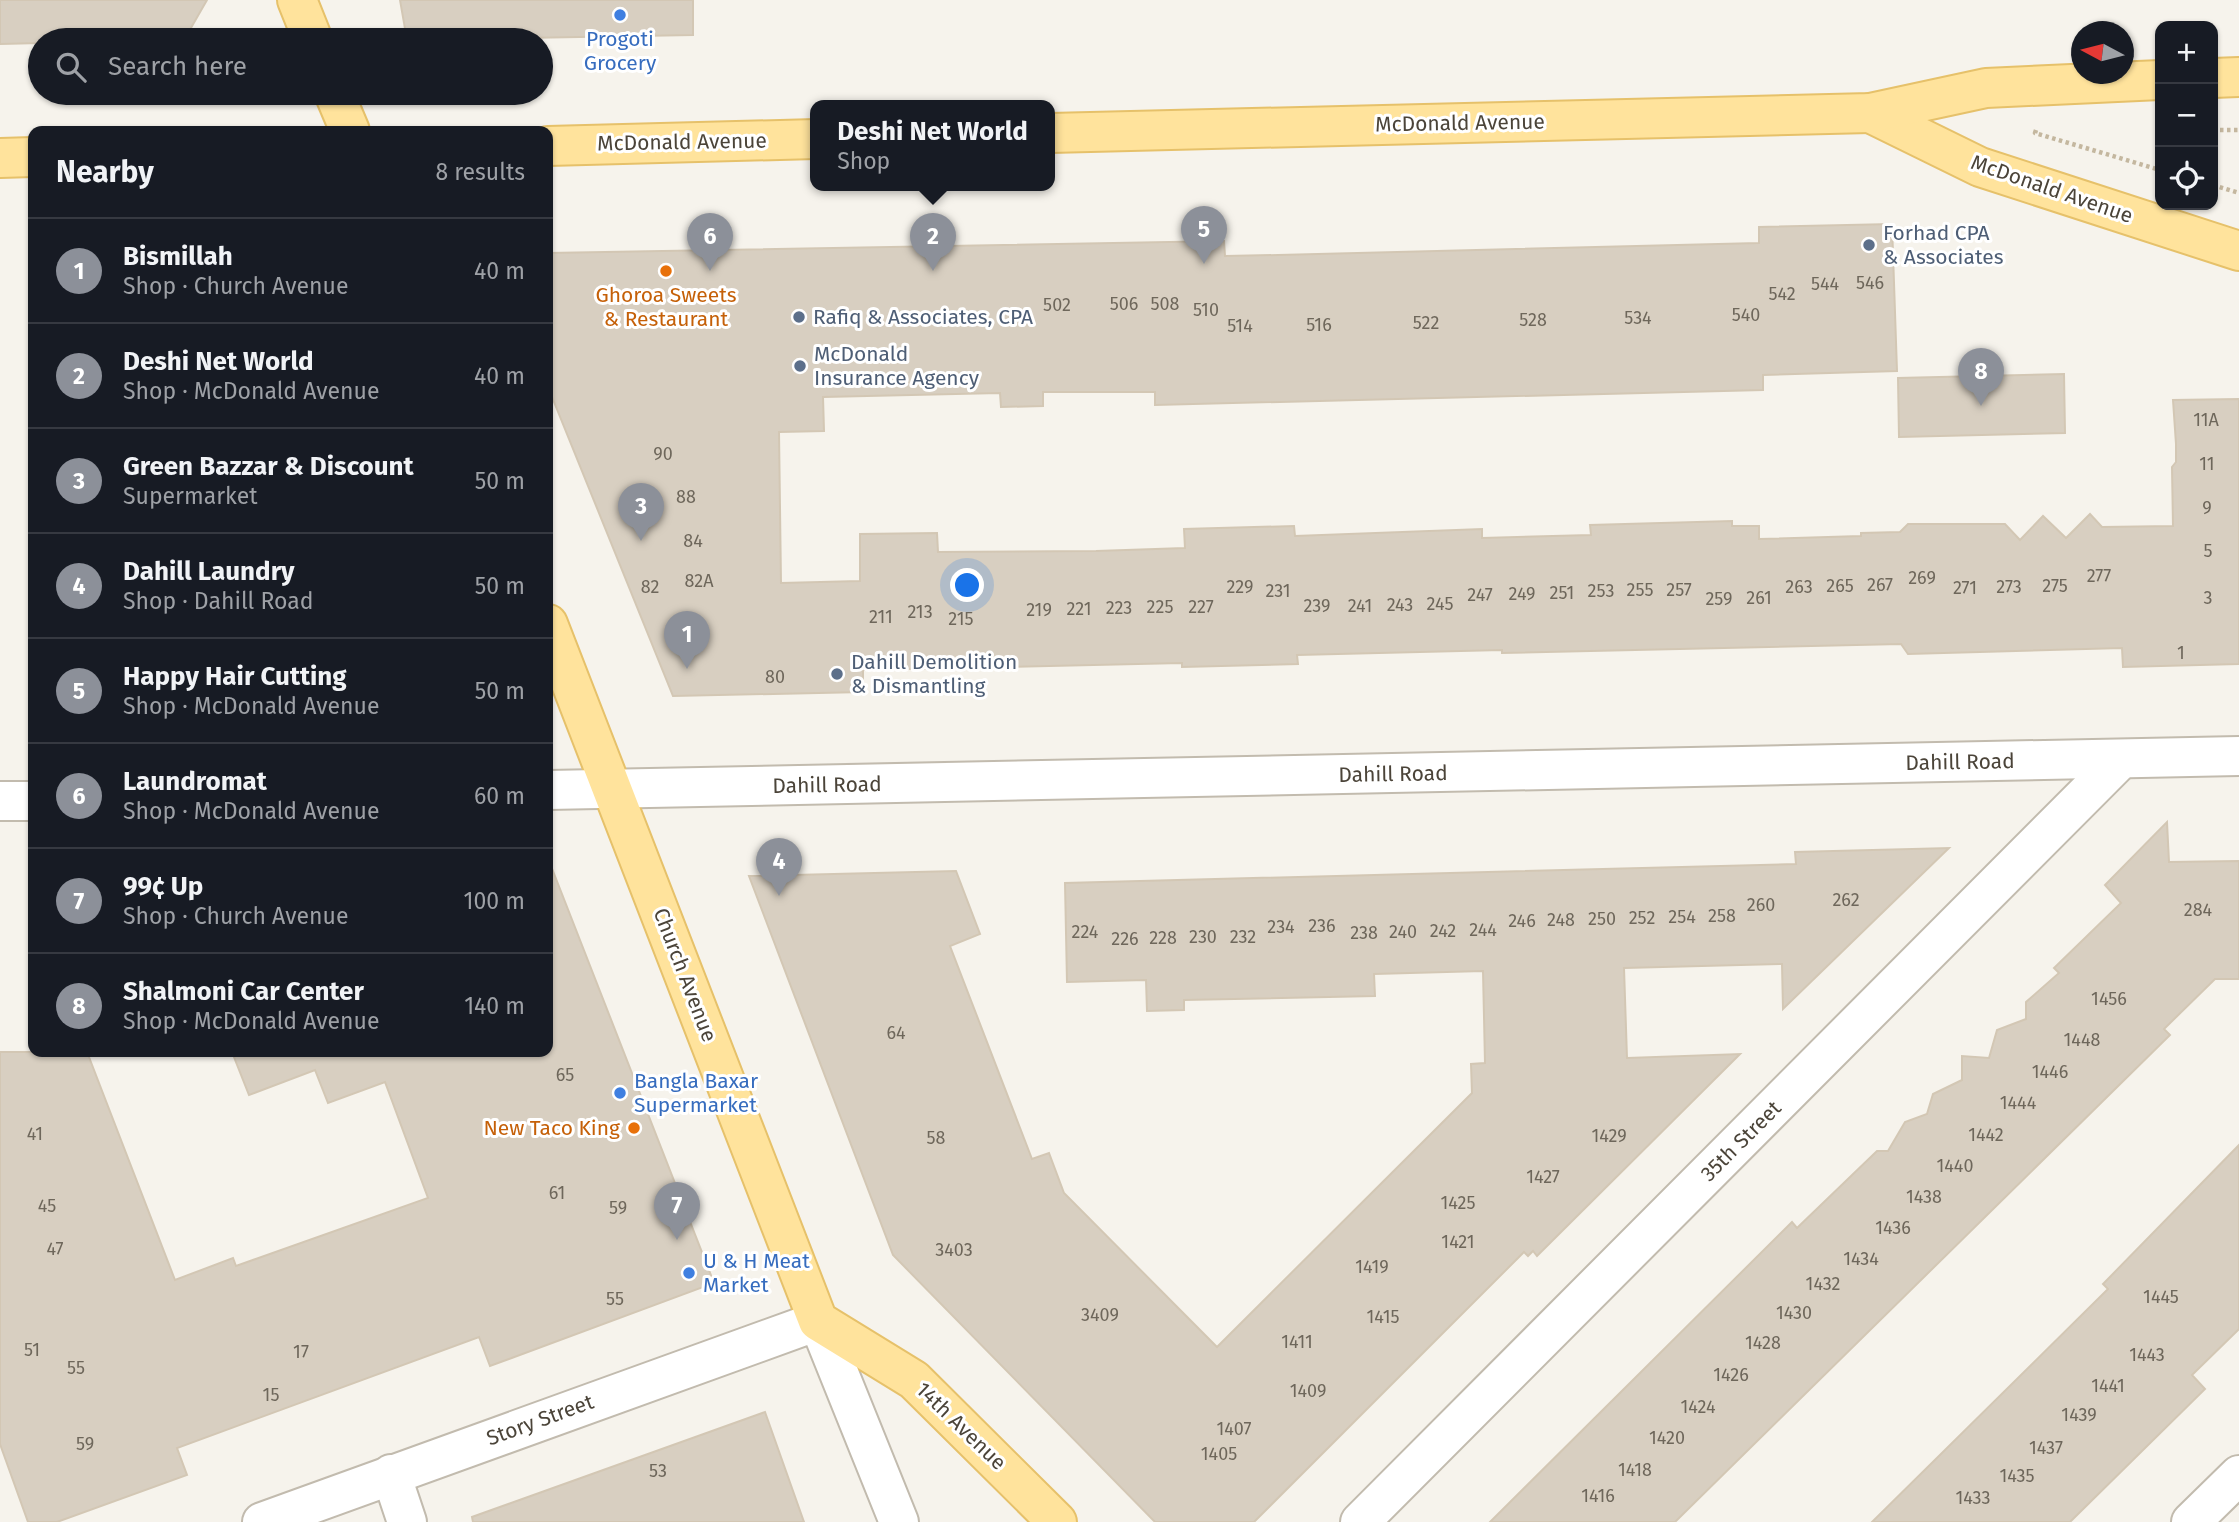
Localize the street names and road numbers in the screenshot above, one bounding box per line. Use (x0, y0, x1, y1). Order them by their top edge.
street label: McDonald Avenue (1375, 109, 1545, 137)
street label: McDonald Avenue (597, 128, 767, 156)
street label: McDonald Avenue (1968, 149, 2136, 229)
street label: Dahill Road (1905, 748, 2015, 776)
street label: Dahill Road (1338, 760, 1448, 788)
street label: Dahill Road (772, 771, 882, 799)
street label: Church Avenue (648, 904, 722, 1046)
street label: 35th Street (1695, 1095, 1787, 1187)
street label: 14th Avenue (910, 1377, 1012, 1475)
street label: Story Street (483, 1388, 597, 1451)

